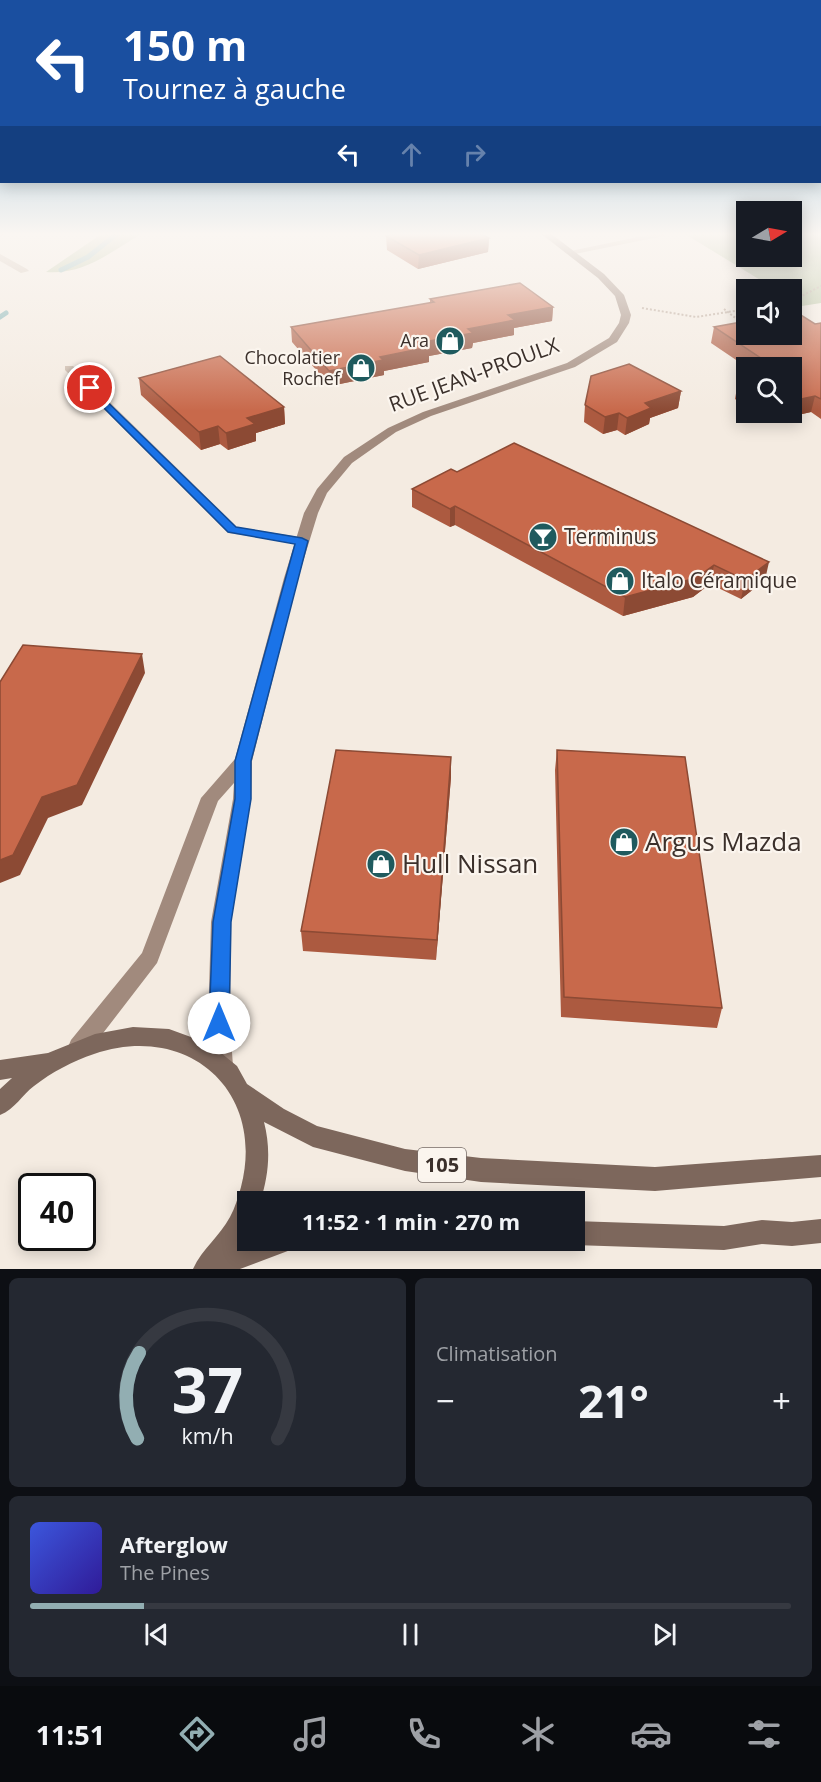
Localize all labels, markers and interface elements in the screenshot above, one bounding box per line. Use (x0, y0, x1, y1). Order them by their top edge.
text: 150 m (123, 16, 247, 73)
icon: left (24, 24, 102, 102)
text: Tournez à gauche (123, 70, 346, 107)
icon: left (332, 138, 365, 171)
icon: ahead (395, 138, 428, 171)
icon: right (458, 138, 491, 171)
north arrow (736, 201, 802, 267)
map controls (736, 201, 802, 423)
button: sound (736, 279, 802, 345)
shop icon: Ara (434, 325, 466, 357)
place label: Ara (400, 328, 429, 352)
street label: RUE JEAN-PROULX (385, 330, 563, 418)
place label: Chocolatier Rochef (244, 345, 341, 390)
shop icon: Chocolatier Rochef (345, 352, 377, 384)
button: search (736, 357, 802, 423)
pin (64, 362, 115, 413)
icon: arrive (73, 371, 106, 404)
bar icon: Terminus (527, 521, 559, 553)
place label: Terminus (564, 522, 656, 550)
shop icon: Italo Céramique (604, 565, 636, 597)
place label: Italo Céramique (641, 566, 797, 594)
place label: Argus Mazda (645, 823, 802, 859)
shop icon: Argus Mazda (608, 826, 640, 858)
place label: Hull Nissan (402, 845, 538, 881)
shop icon: Hull Nissan (365, 848, 397, 880)
position arrow (187, 991, 251, 1055)
road number: 105 (418, 1148, 466, 1182)
speed limit sign: 40 (18, 1173, 96, 1251)
text: 11:52 · 1 min · 270 m (302, 1206, 520, 1236)
text: Climatisation (436, 1340, 558, 1367)
text: 37 (172, 1346, 243, 1431)
text: 21° (578, 1370, 649, 1431)
text: − (436, 1378, 455, 1423)
text: + (772, 1378, 791, 1423)
text: km/h (181, 1422, 234, 1451)
text: Afterglow (120, 1529, 228, 1559)
text: The Pines (120, 1559, 210, 1586)
icon: previous (140, 1618, 173, 1651)
icon: pause (394, 1618, 427, 1651)
icon: next (648, 1618, 681, 1651)
icon: directions (176, 1713, 218, 1755)
icon: music (290, 1713, 332, 1755)
icon: phone (403, 1713, 445, 1755)
icon: climate (517, 1713, 559, 1755)
icon: car (630, 1713, 672, 1755)
icon: filters (743, 1713, 785, 1755)
text: 11:51 (36, 1716, 105, 1753)

